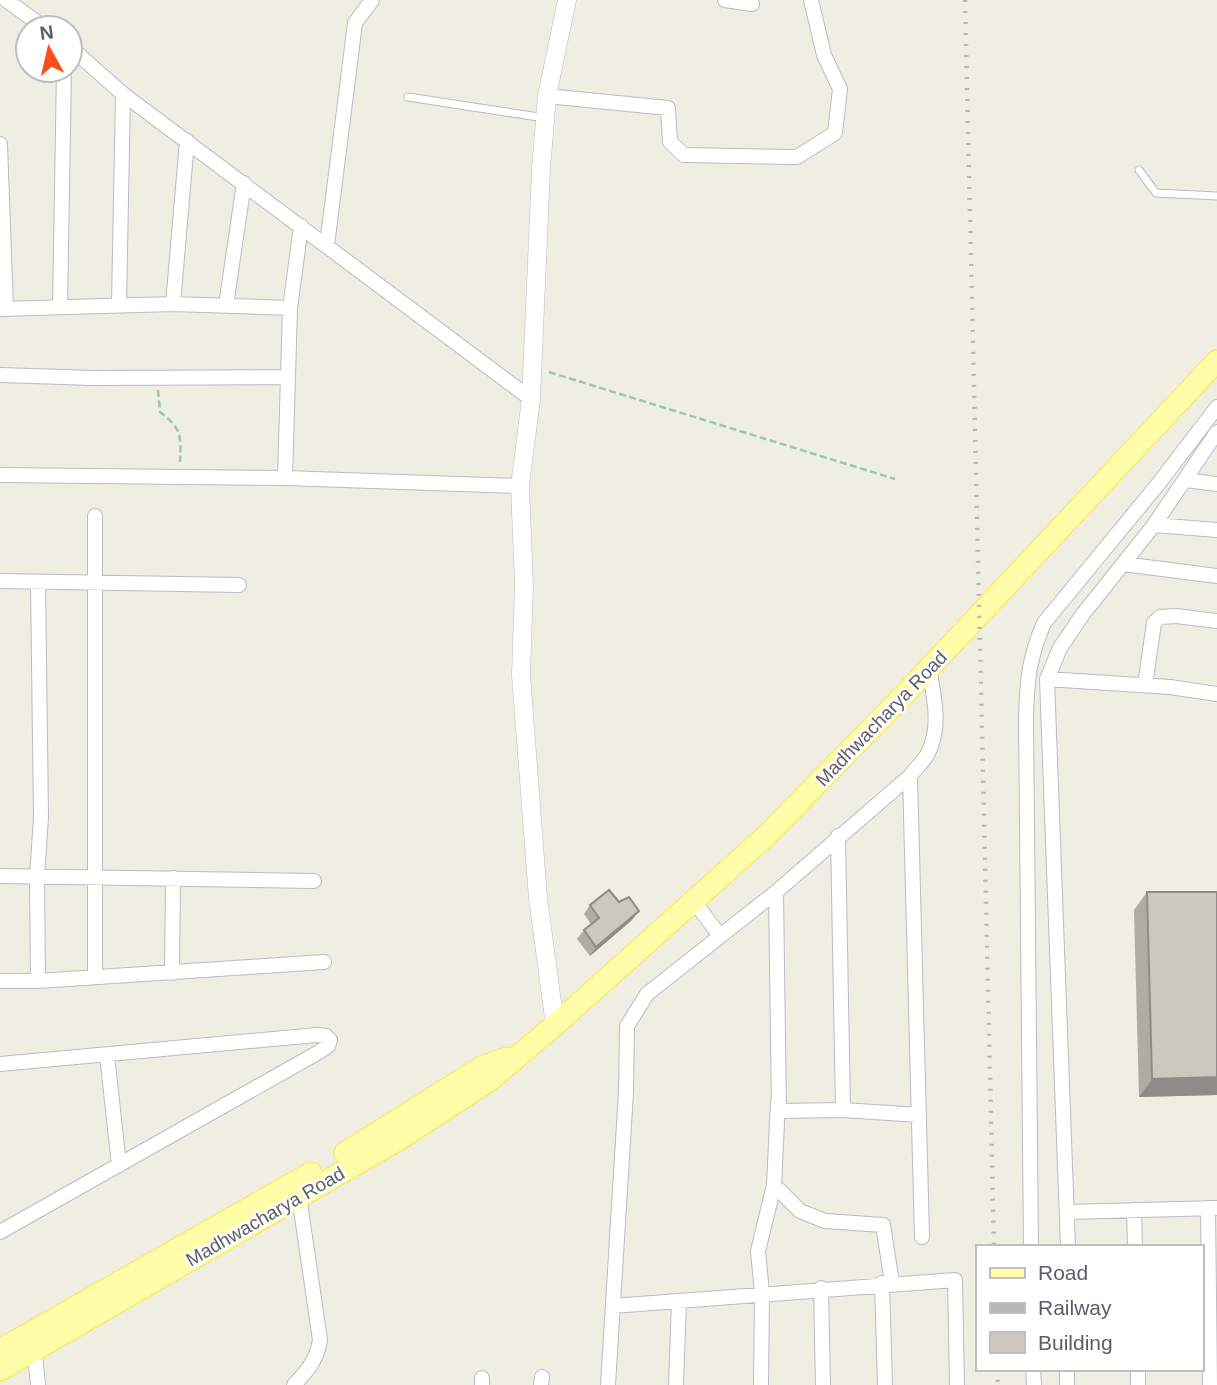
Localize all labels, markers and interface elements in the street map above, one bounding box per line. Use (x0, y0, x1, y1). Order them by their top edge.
north arrow (14, 14, 84, 84)
text: N (38, 21, 55, 44)
street label: Madhwacharya Road (811, 646, 951, 790)
street label: Madhwacharya Road (182, 1162, 348, 1270)
legend (976, 1245, 1203, 1371)
text: Road (1038, 1261, 1088, 1284)
text: Railway (1038, 1296, 1112, 1319)
text: Building (1038, 1331, 1113, 1354)

